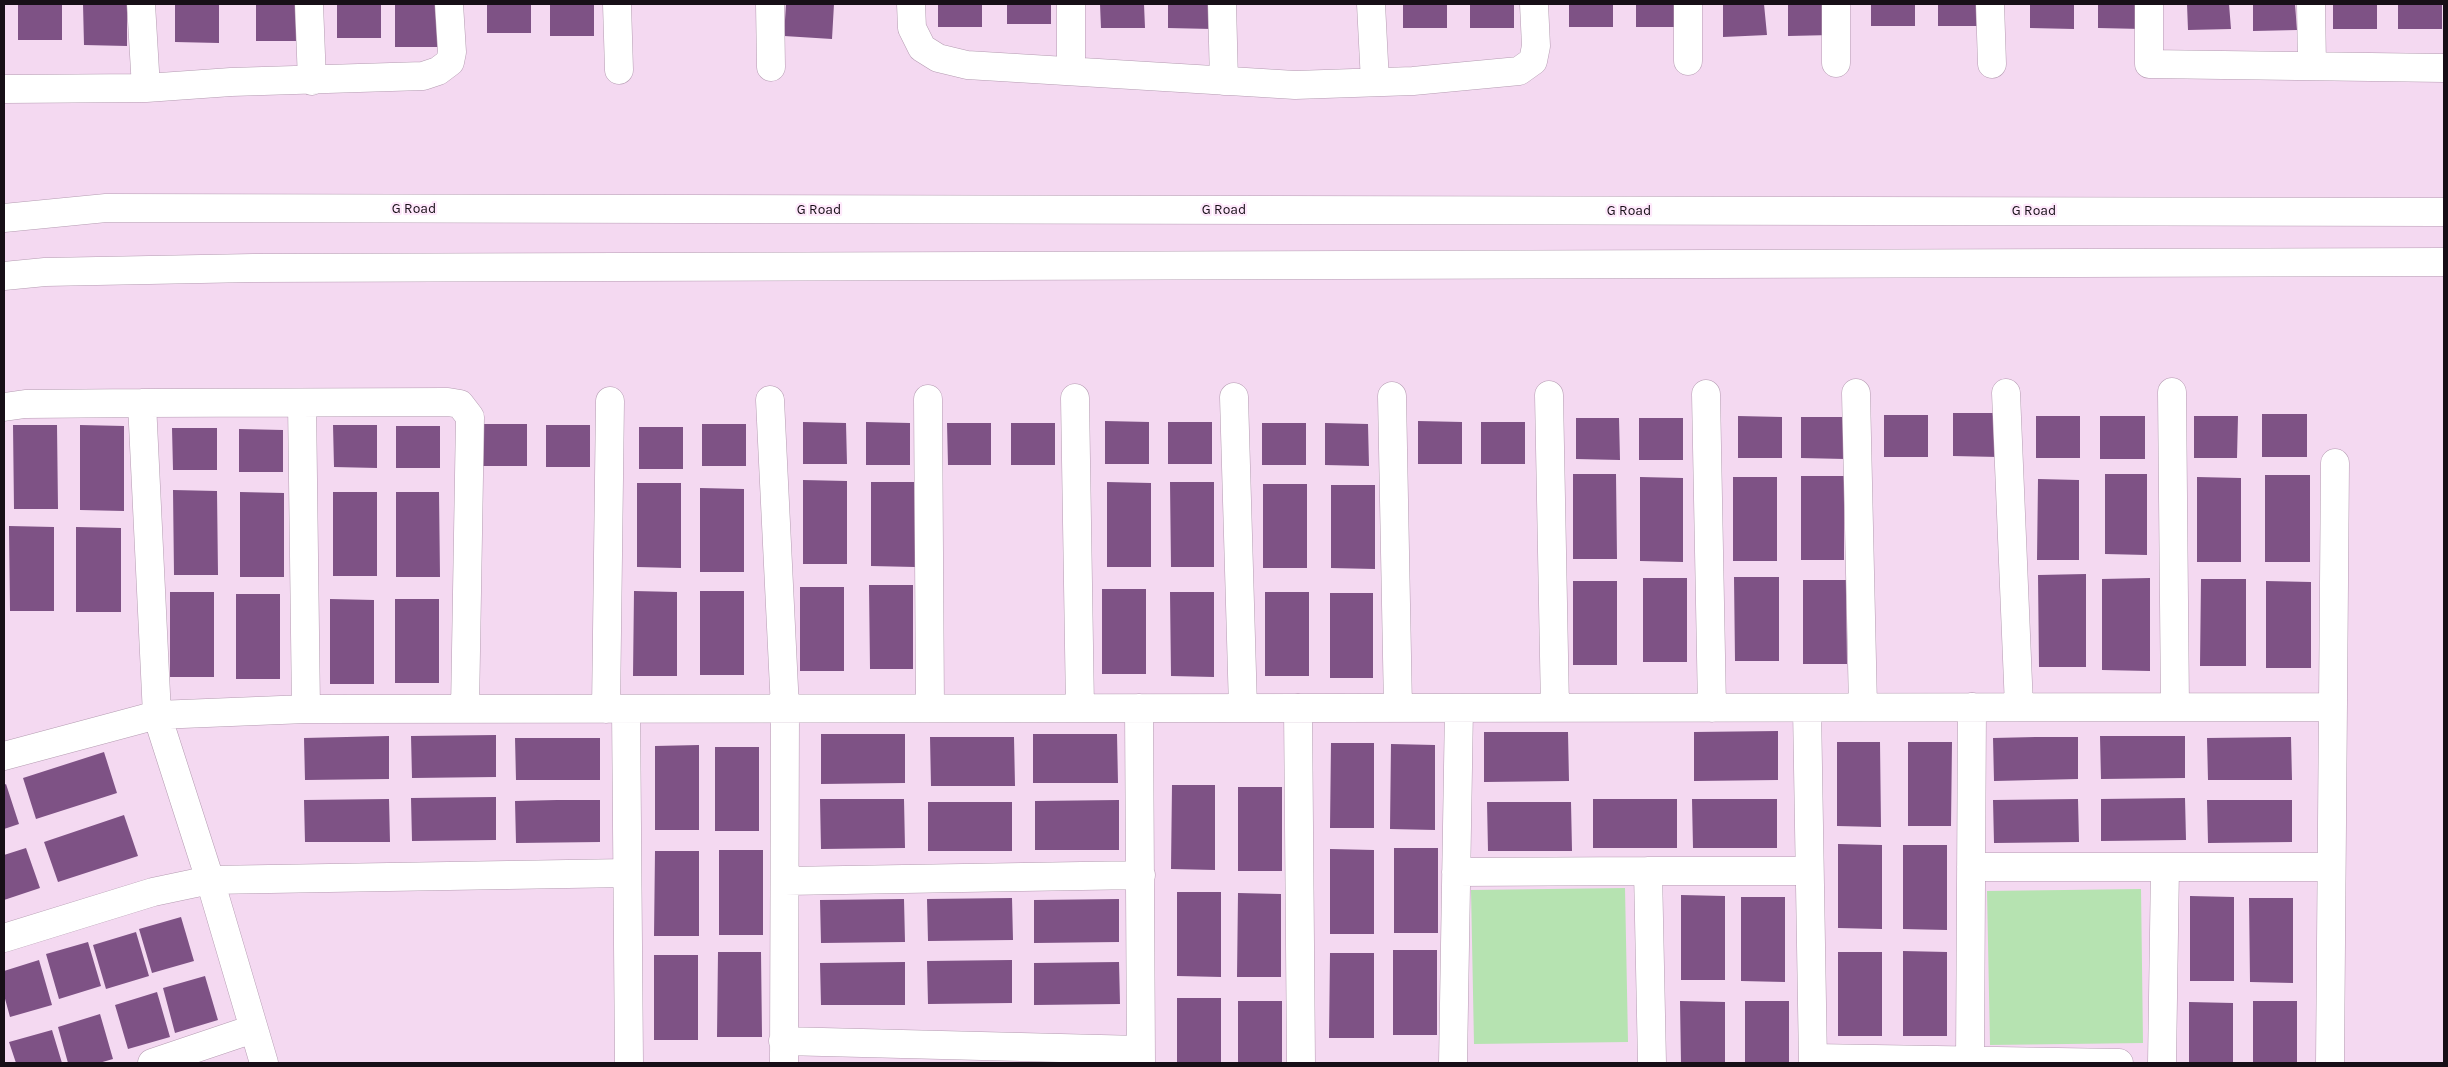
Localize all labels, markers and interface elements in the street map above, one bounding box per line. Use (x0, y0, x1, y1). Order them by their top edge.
street label: G Road (392, 201, 436, 217)
street label: G Road (797, 202, 841, 218)
street label: G Road (1202, 202, 1246, 218)
street label: G Road (1607, 203, 1651, 219)
street label: G Road (2012, 203, 2056, 219)

